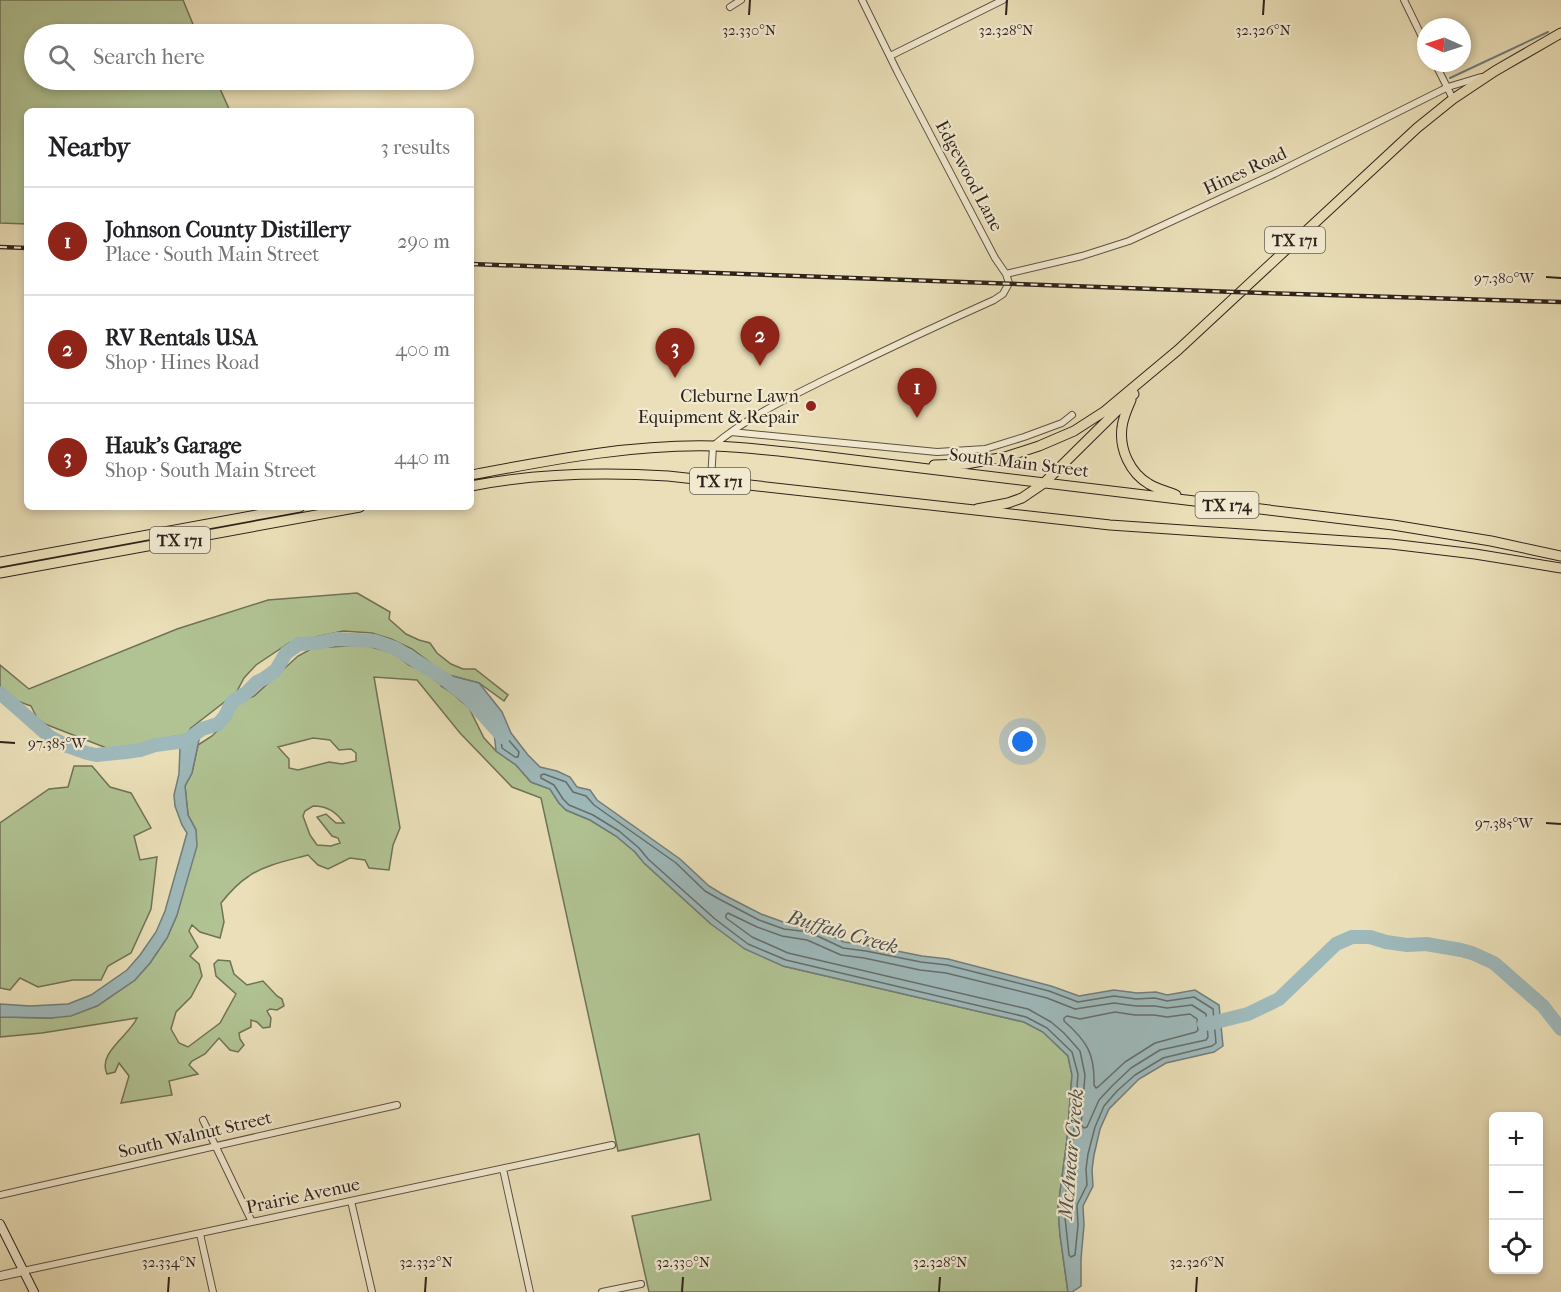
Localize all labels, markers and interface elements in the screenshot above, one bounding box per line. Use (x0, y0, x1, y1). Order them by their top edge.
north arrow (1417, 18, 1471, 72)
text: 32.330°N (722, 21, 777, 39)
text: 32.328°N (978, 21, 1034, 39)
text: 32.326°N (1235, 21, 1291, 39)
search box (24, 24, 474, 90)
icon: search (45, 41, 78, 74)
text: Search here (93, 44, 205, 70)
street label: Edgewood Lane (931, 117, 1007, 235)
text: Nearby (48, 132, 130, 163)
text: 3 results (381, 136, 450, 159)
street label: Hines Road (1200, 143, 1290, 199)
text: Johnson County Distillery (105, 217, 350, 243)
road number: TX 171 (1265, 227, 1325, 253)
text: 1 (64, 230, 71, 253)
text: 290 m (397, 230, 450, 253)
text: Place · South Main Street (105, 243, 320, 266)
text: 97.380°W (1474, 269, 1535, 287)
pin: 2 (740, 316, 780, 366)
text: RV Rentals USA (105, 325, 258, 351)
pin: 3 (656, 328, 694, 378)
text: 2 (62, 338, 73, 361)
text: 400 m (395, 338, 450, 361)
text: Shop · Hines Road (105, 351, 259, 374)
pin: 1 (898, 368, 936, 418)
place label: Cleburne Lawn Equipment & Repair (638, 386, 800, 428)
marker: Cleburne Lawn Equipment & Repair (804, 399, 818, 413)
text: Hauk's Garage (105, 433, 242, 459)
street label: South Main Street (948, 444, 1091, 482)
text: 3 (63, 446, 72, 469)
text: 440 m (394, 446, 450, 469)
text: Shop · South Main Street (105, 459, 316, 482)
road number: TX 171 (690, 468, 750, 494)
road number: TX 174 (1196, 492, 1258, 518)
road number: TX 171 (150, 527, 210, 553)
your location (1008, 727, 1037, 756)
text: 97.385°W (28, 734, 87, 752)
text: 97.385°W (1475, 814, 1534, 832)
water label: Buffalo Creek (784, 905, 901, 959)
water label: McAnear Creek (1054, 1088, 1088, 1222)
street label: South Walnut Street (116, 1107, 274, 1163)
map controls (1489, 1112, 1543, 1274)
button: + (1489, 1112, 1543, 1166)
button: − (1489, 1166, 1543, 1220)
street label: Prairie Avenue (244, 1174, 362, 1218)
button: locate (1489, 1220, 1543, 1274)
text: 32.334°N (142, 1253, 197, 1271)
text: 32.332°N (399, 1253, 453, 1271)
text: 32.330°N (656, 1253, 711, 1271)
text: 32.328°N (912, 1253, 968, 1271)
text: 32.326°N (1169, 1253, 1225, 1271)

